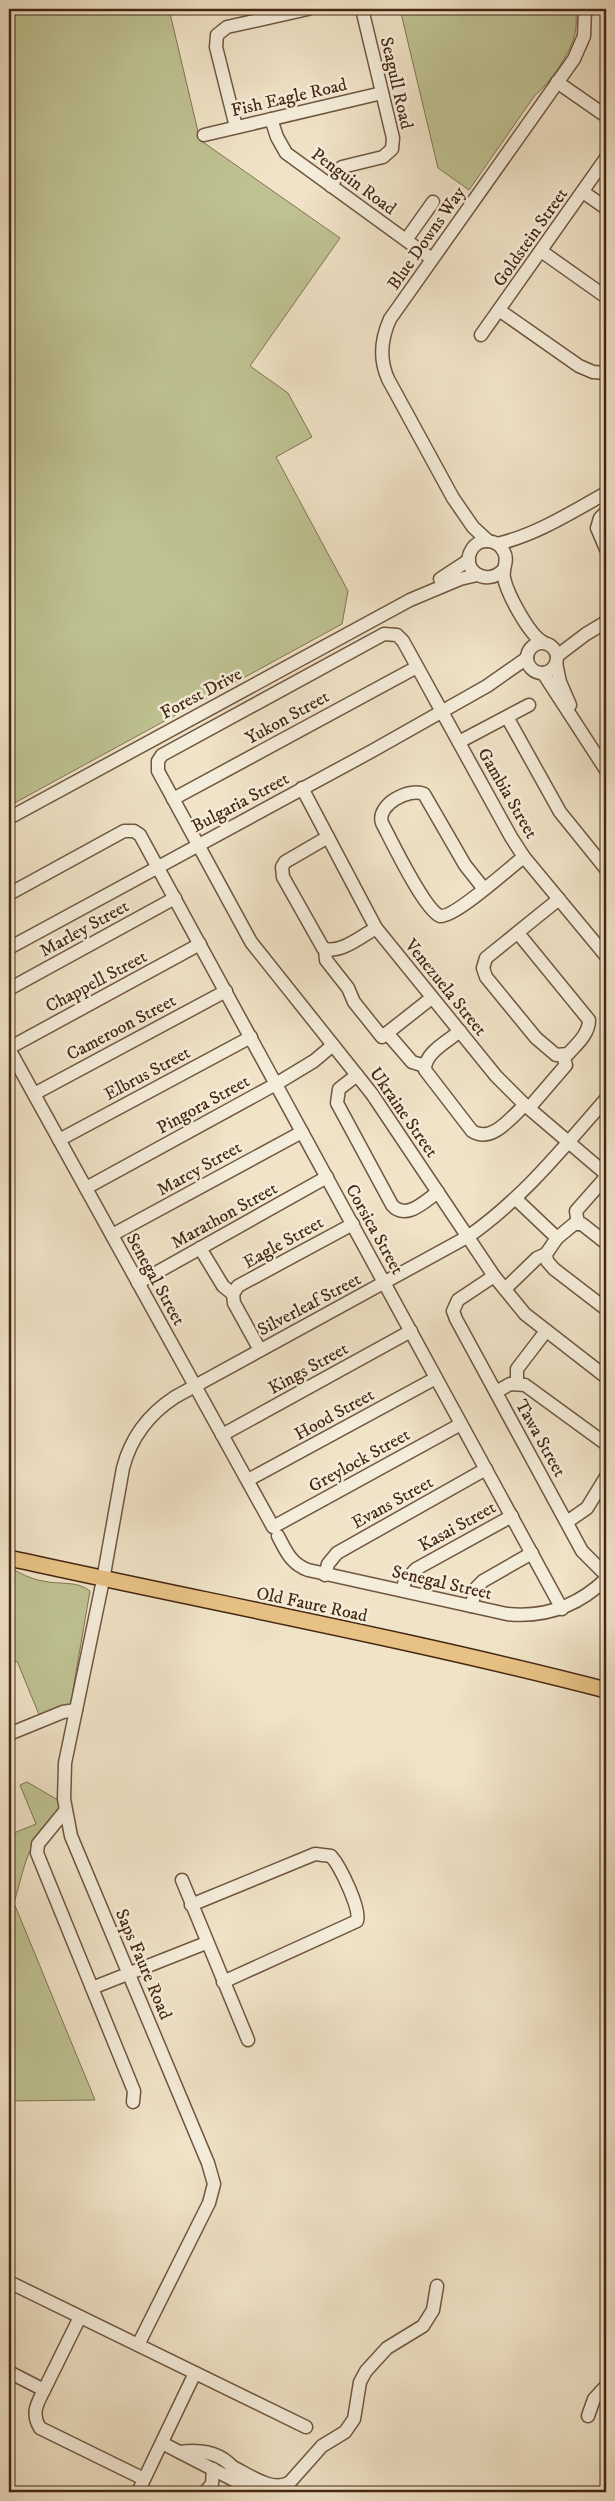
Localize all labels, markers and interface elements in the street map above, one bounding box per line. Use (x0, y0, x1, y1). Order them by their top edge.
street label: Seagull Road (375, 35, 417, 131)
street label: Fish Eagle Road (229, 74, 349, 122)
street label: Penguin Road (307, 144, 400, 220)
street label: Blue Downs Way (383, 182, 471, 294)
street label: Goldstein Street (489, 184, 573, 291)
street label: Forest Drive (157, 663, 246, 724)
street label: Yukon Street (242, 686, 333, 750)
street label: Gambia Street (472, 744, 542, 843)
street label: Bulgaria Street (188, 768, 293, 838)
street label: Marley Street (36, 895, 133, 962)
street label: Venezuela Street (399, 934, 491, 1041)
street label: Chappell Street (42, 946, 151, 1018)
street label: Cameroon Street (63, 990, 180, 1066)
street label: Elbrus Street (101, 1042, 194, 1106)
street label: Ukraine Street (364, 1063, 442, 1162)
street label: Pingora Street (153, 1070, 254, 1139)
street label: Marcy Street (153, 1136, 246, 1201)
street label: Marathon Street (167, 1177, 282, 1254)
street label: Corsica Street (340, 1180, 408, 1279)
street label: Eagle Street (239, 1212, 328, 1274)
street label: Senegal Street (121, 1230, 190, 1330)
street label: Silverleaf Street (254, 1268, 365, 1341)
street label: Kings Street (265, 1338, 352, 1400)
street label: Hood Street (291, 1384, 378, 1446)
street label: Tawa Street (510, 1396, 571, 1481)
street label: Greylock Street (305, 1424, 414, 1498)
street label: Evans Street (348, 1471, 437, 1534)
street label: Kasai Street (415, 1497, 500, 1557)
street label: Senegal Street (390, 1561, 494, 1605)
street label: Old Faure Road (254, 1582, 369, 1627)
street label: Saps Faure Road (110, 1906, 176, 2023)

